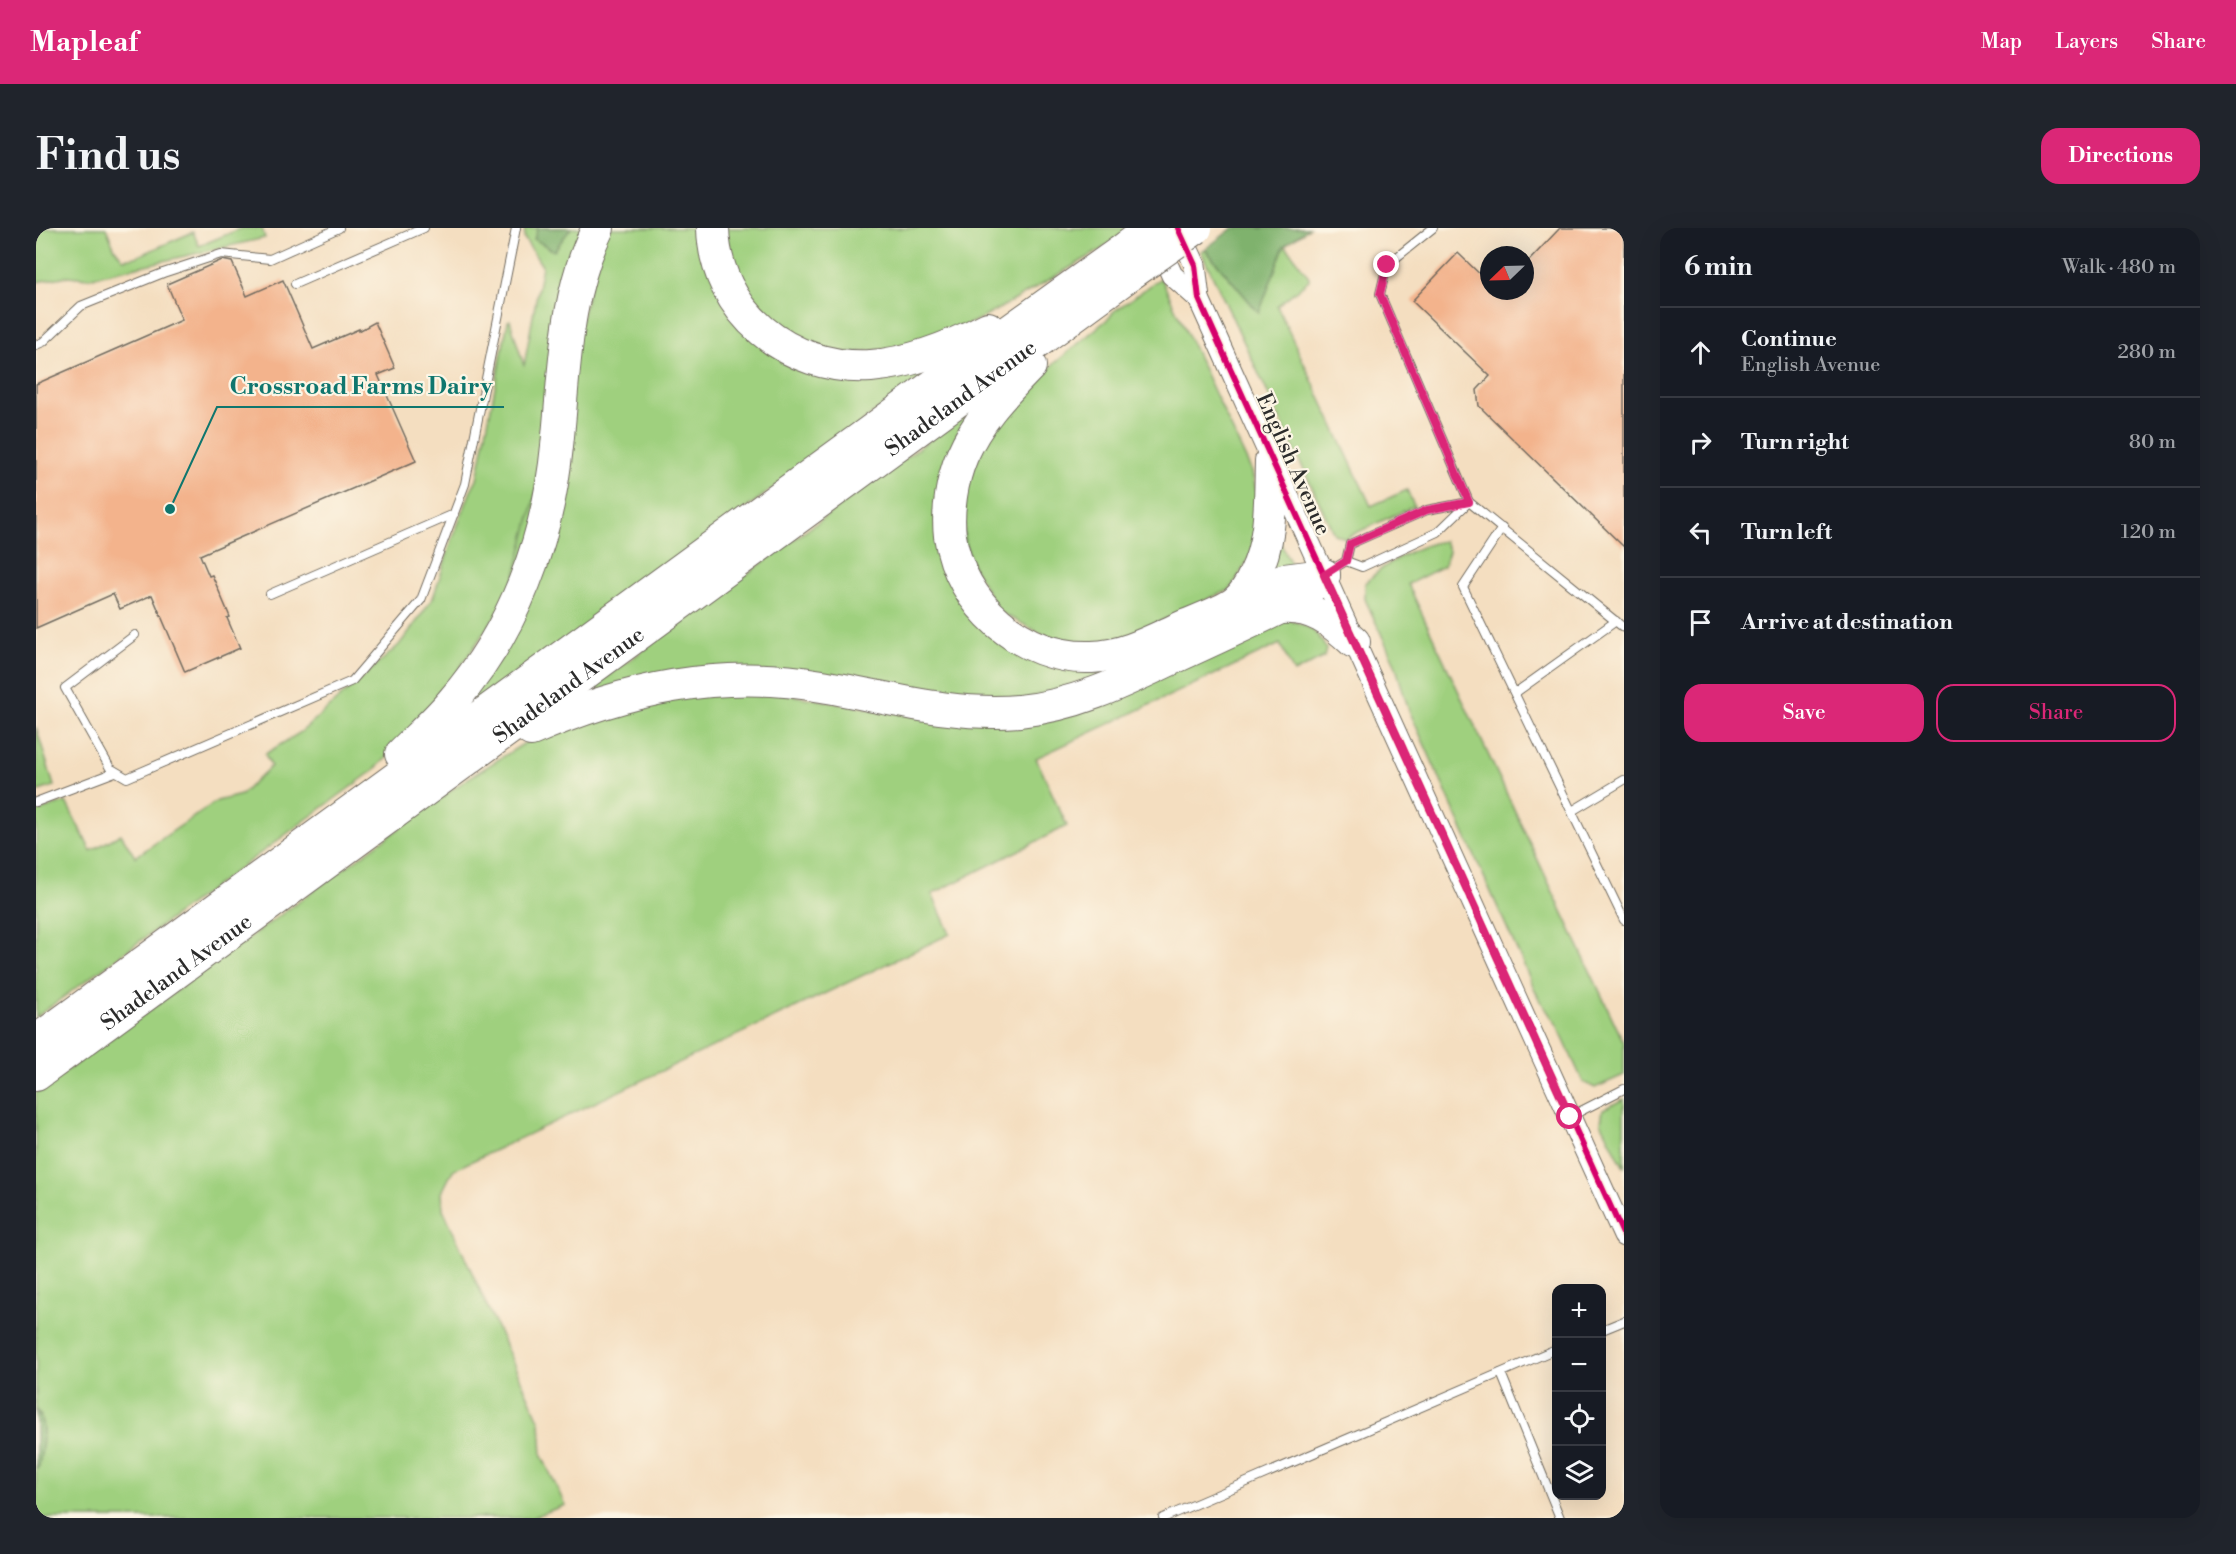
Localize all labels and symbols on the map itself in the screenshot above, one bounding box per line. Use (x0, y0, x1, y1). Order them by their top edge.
north arrow (1480, 246, 1534, 300)
route end (1373, 251, 1399, 277)
street label: Shadeland Avenue (880, 334, 1042, 462)
callout: Crossroad Farms Dairy (217, 365, 504, 407)
text: Crossroad Farms Dairy (230, 372, 493, 402)
street label: English Avenue (1249, 388, 1337, 540)
street label: Shadeland Avenue (488, 621, 650, 750)
street label: Shadeland Avenue (95, 908, 257, 1037)
route start (1556, 1103, 1582, 1129)

